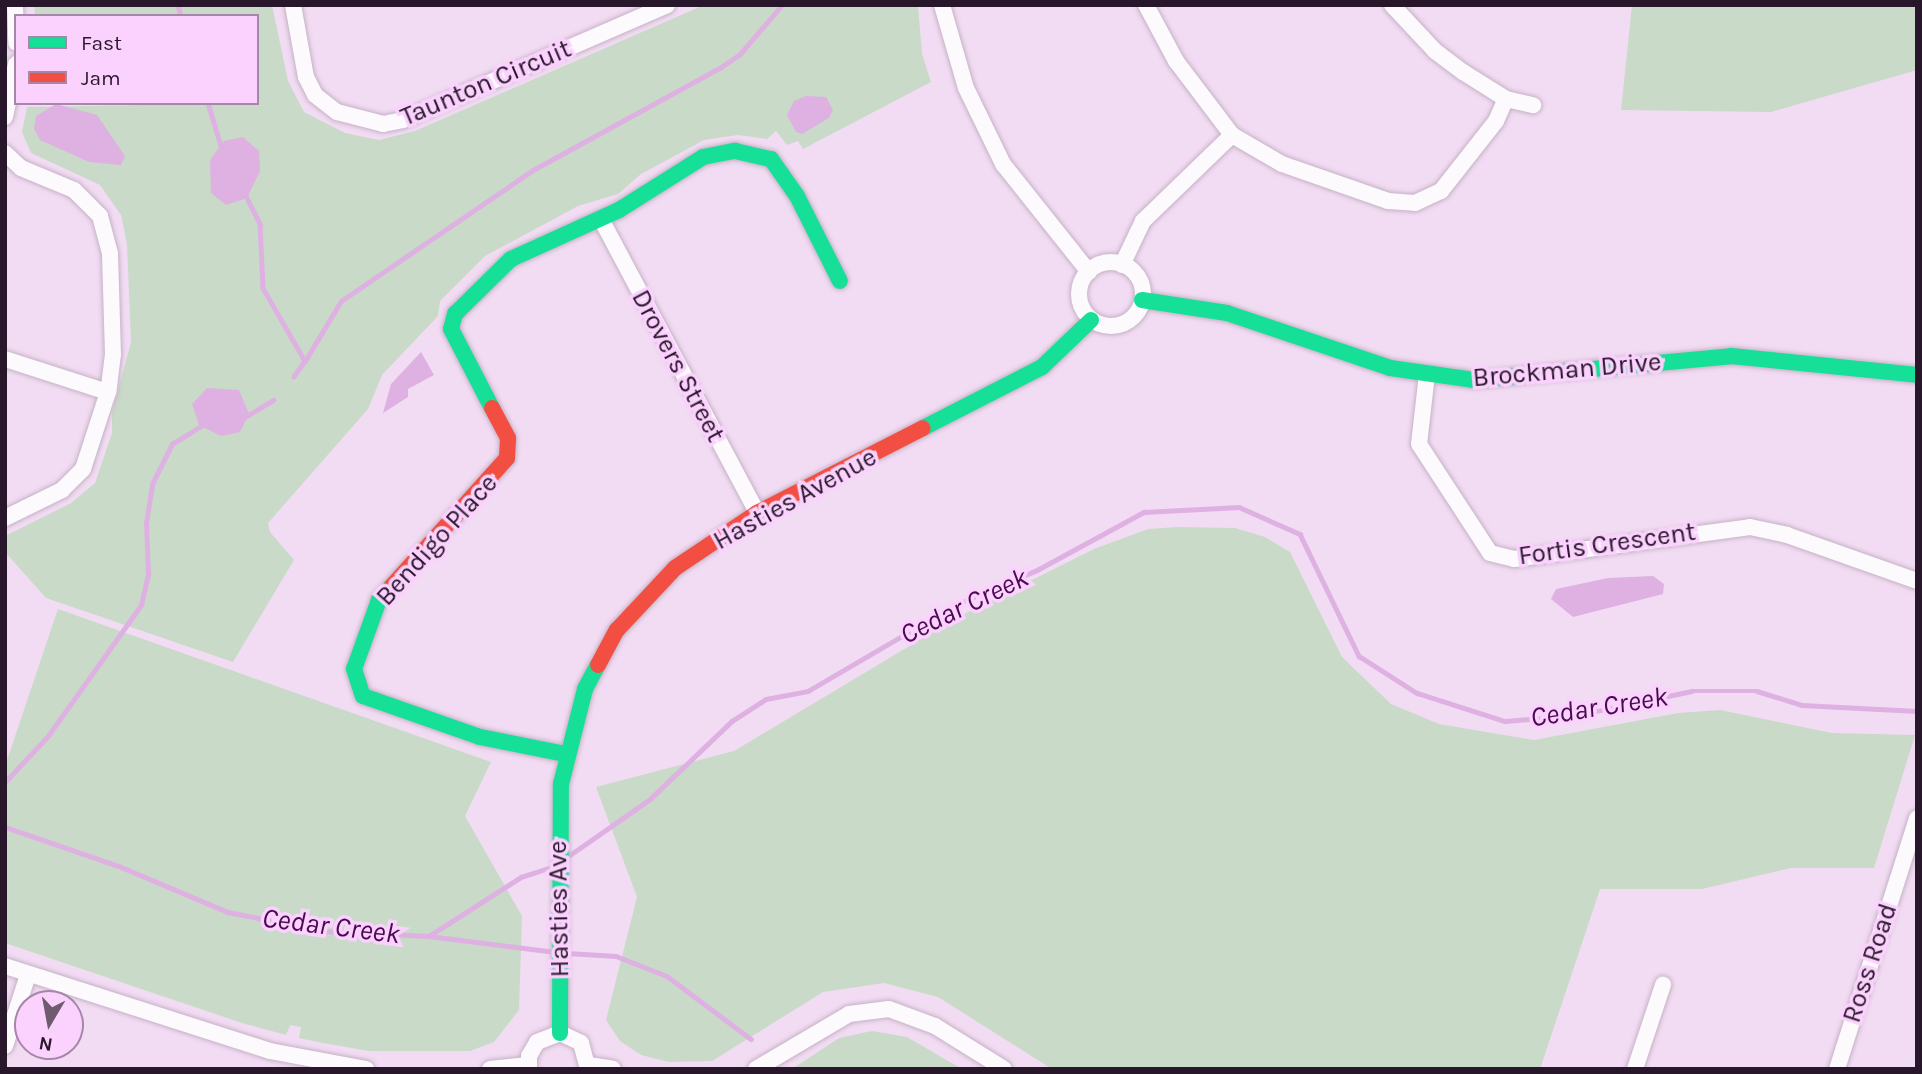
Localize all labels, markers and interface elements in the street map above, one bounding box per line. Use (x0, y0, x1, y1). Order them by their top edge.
legend (14, 14, 259, 105)
text: Fast (81, 31, 122, 55)
street label: Taunton Circuit (396, 33, 576, 133)
text: Jam (81, 66, 121, 90)
street label: Drovers Street (625, 285, 731, 447)
street label: Brockman Drive (1471, 346, 1663, 394)
street label: Hasties Avenue (708, 441, 882, 557)
street label: Bendigo Place (370, 468, 504, 612)
street label: Fortis Crescent (1516, 516, 1698, 572)
water label: Cedar Creek (894, 561, 1034, 651)
water label: Cedar Creek (1528, 680, 1670, 734)
street label: Hasties Ave (542, 840, 576, 978)
street label: Ross Road (1836, 899, 1904, 1027)
water label: Cedar Creek (260, 901, 402, 951)
north arrow (14, 990, 84, 1060)
text: N (37, 1032, 54, 1056)

